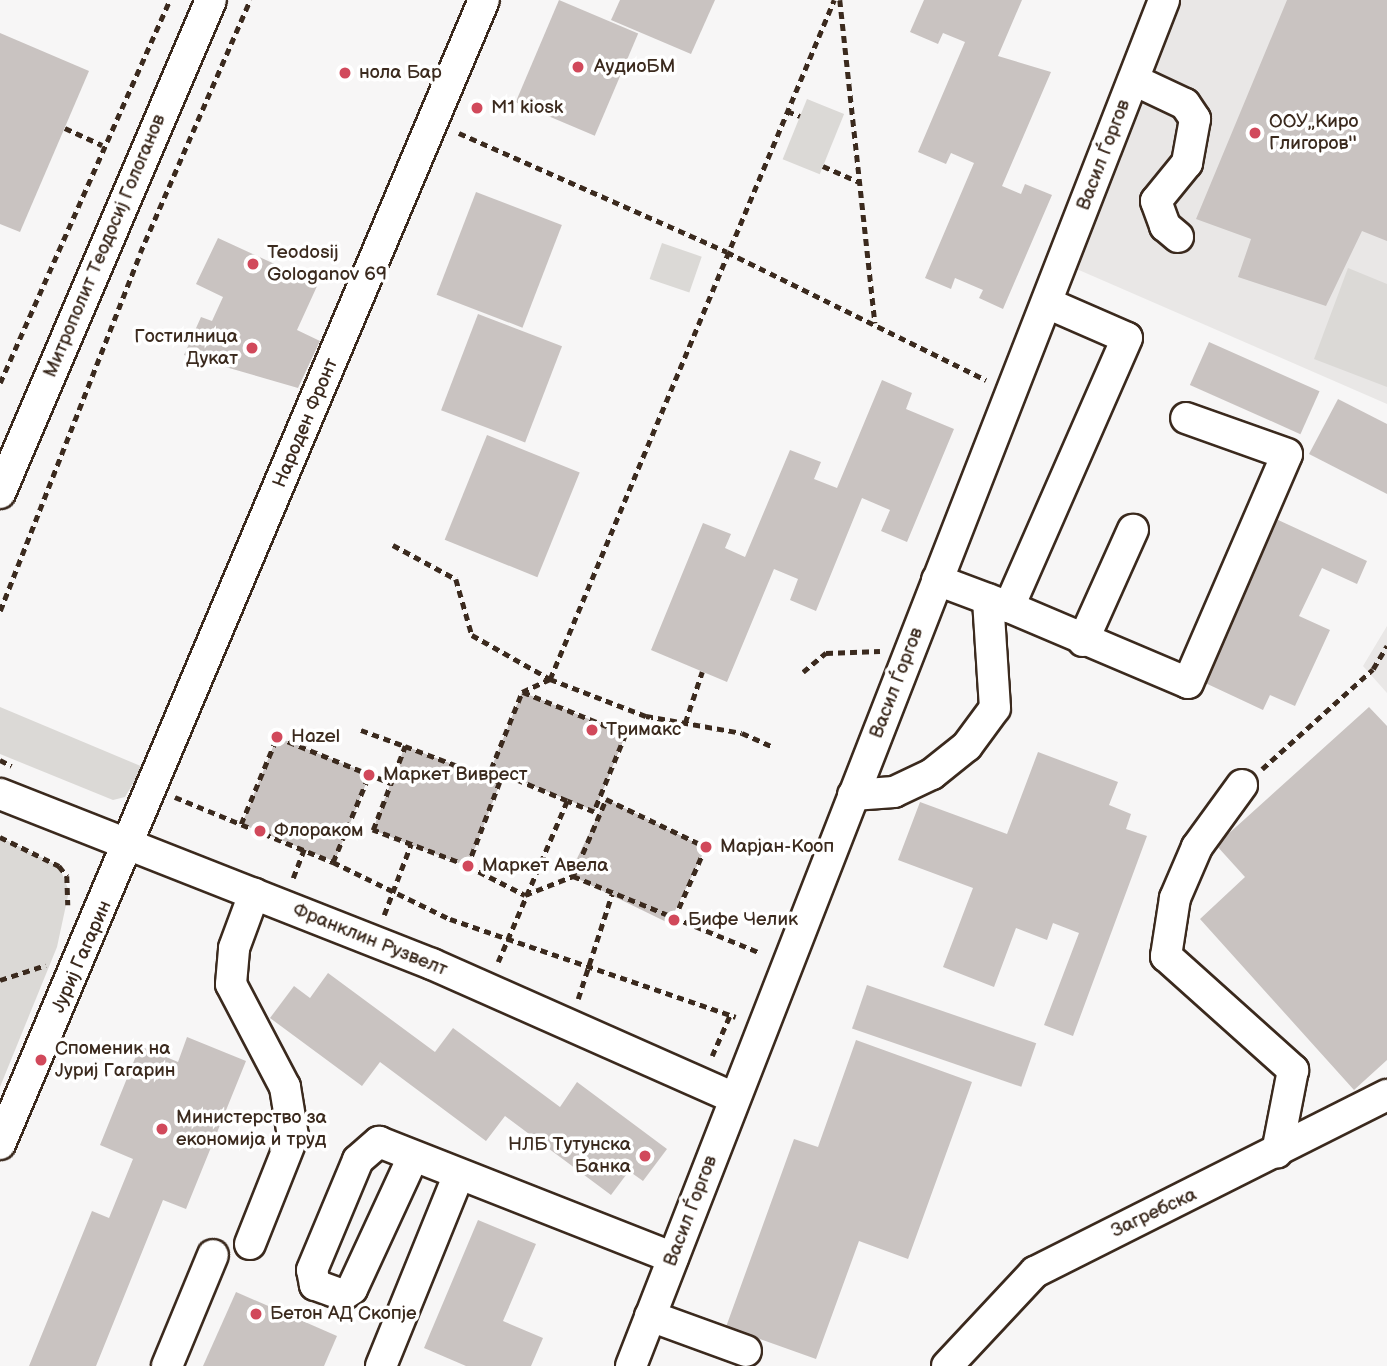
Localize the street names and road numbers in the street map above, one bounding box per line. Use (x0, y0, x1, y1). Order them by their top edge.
street label: Васил Ѓоргов (1072, 96, 1136, 214)
street label: Митрополит Теодосиј Гологанов (39, 111, 171, 381)
street label: Народен Фронт (268, 355, 344, 491)
street label: Васил Ѓоргов (865, 624, 929, 742)
street label: Јуриј Гагарин (47, 897, 117, 1017)
street label: Франклин Рузвелт (289, 899, 451, 981)
street label: Васил Ѓоргов (659, 1152, 723, 1270)
street label: Загребска (1108, 1183, 1200, 1243)

